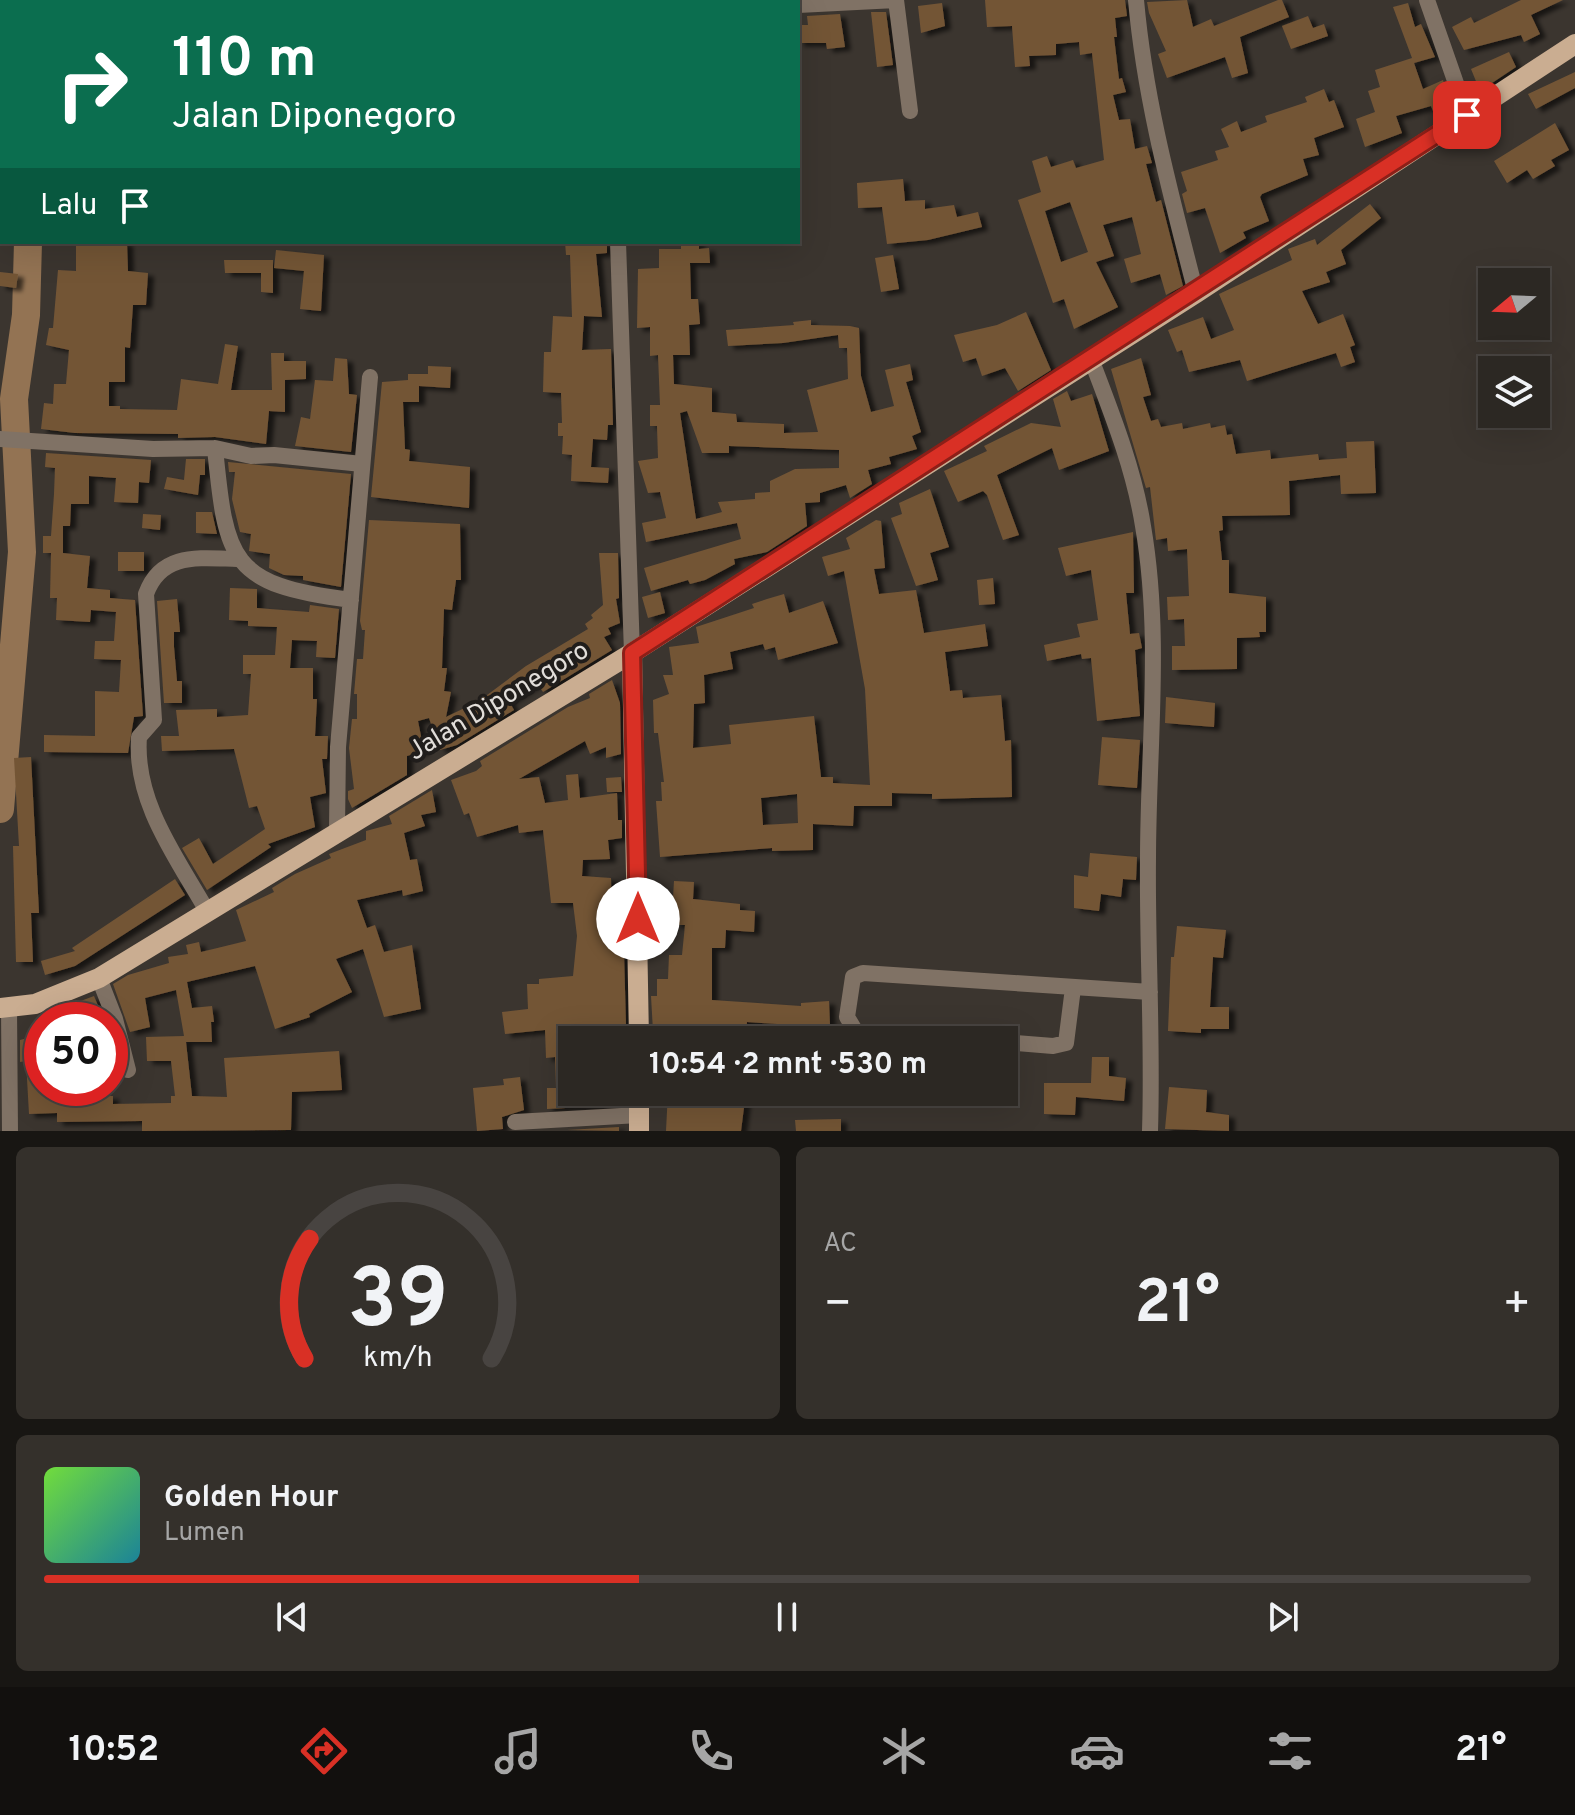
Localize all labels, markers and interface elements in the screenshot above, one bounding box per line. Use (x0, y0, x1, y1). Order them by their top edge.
text: 110 m (172, 26, 317, 96)
icon: right (40, 32, 144, 136)
pin (1433, 81, 1501, 149)
icon: arrive (1445, 93, 1489, 137)
text: Jalan Diponegoro (172, 95, 457, 141)
icon: arrive (113, 184, 157, 228)
text: Lalu (40, 188, 97, 225)
north arrow (1478, 268, 1550, 340)
map controls (1478, 268, 1550, 428)
button: layers (1478, 356, 1550, 428)
street label: Jalan Diponegoro (402, 635, 596, 769)
position arrow (596, 877, 680, 961)
speed limit sign: 50 (24, 1002, 128, 1106)
text: 10:54 · 2 mnt · 530 m (649, 1047, 927, 1084)
text: AC (824, 1228, 857, 1261)
text: 39 (347, 1252, 448, 1357)
text: 21° (1134, 1268, 1220, 1344)
text: − (824, 1278, 852, 1334)
text: + (1503, 1278, 1531, 1334)
text: km/h (363, 1341, 432, 1377)
text: Golden Hour (164, 1480, 338, 1517)
text: Lumen (164, 1517, 245, 1550)
icon: previous (270, 1595, 314, 1639)
icon: pause (765, 1595, 809, 1639)
icon: next (1261, 1595, 1305, 1639)
icon: directions (296, 1723, 352, 1779)
icon: music (490, 1723, 546, 1779)
icon: phone (683, 1723, 739, 1779)
icon: climate (876, 1723, 932, 1779)
icon: car (1069, 1723, 1125, 1779)
icon: filters (1262, 1723, 1318, 1779)
text: 10:52 (69, 1728, 159, 1774)
text: 21° (1455, 1728, 1506, 1774)

